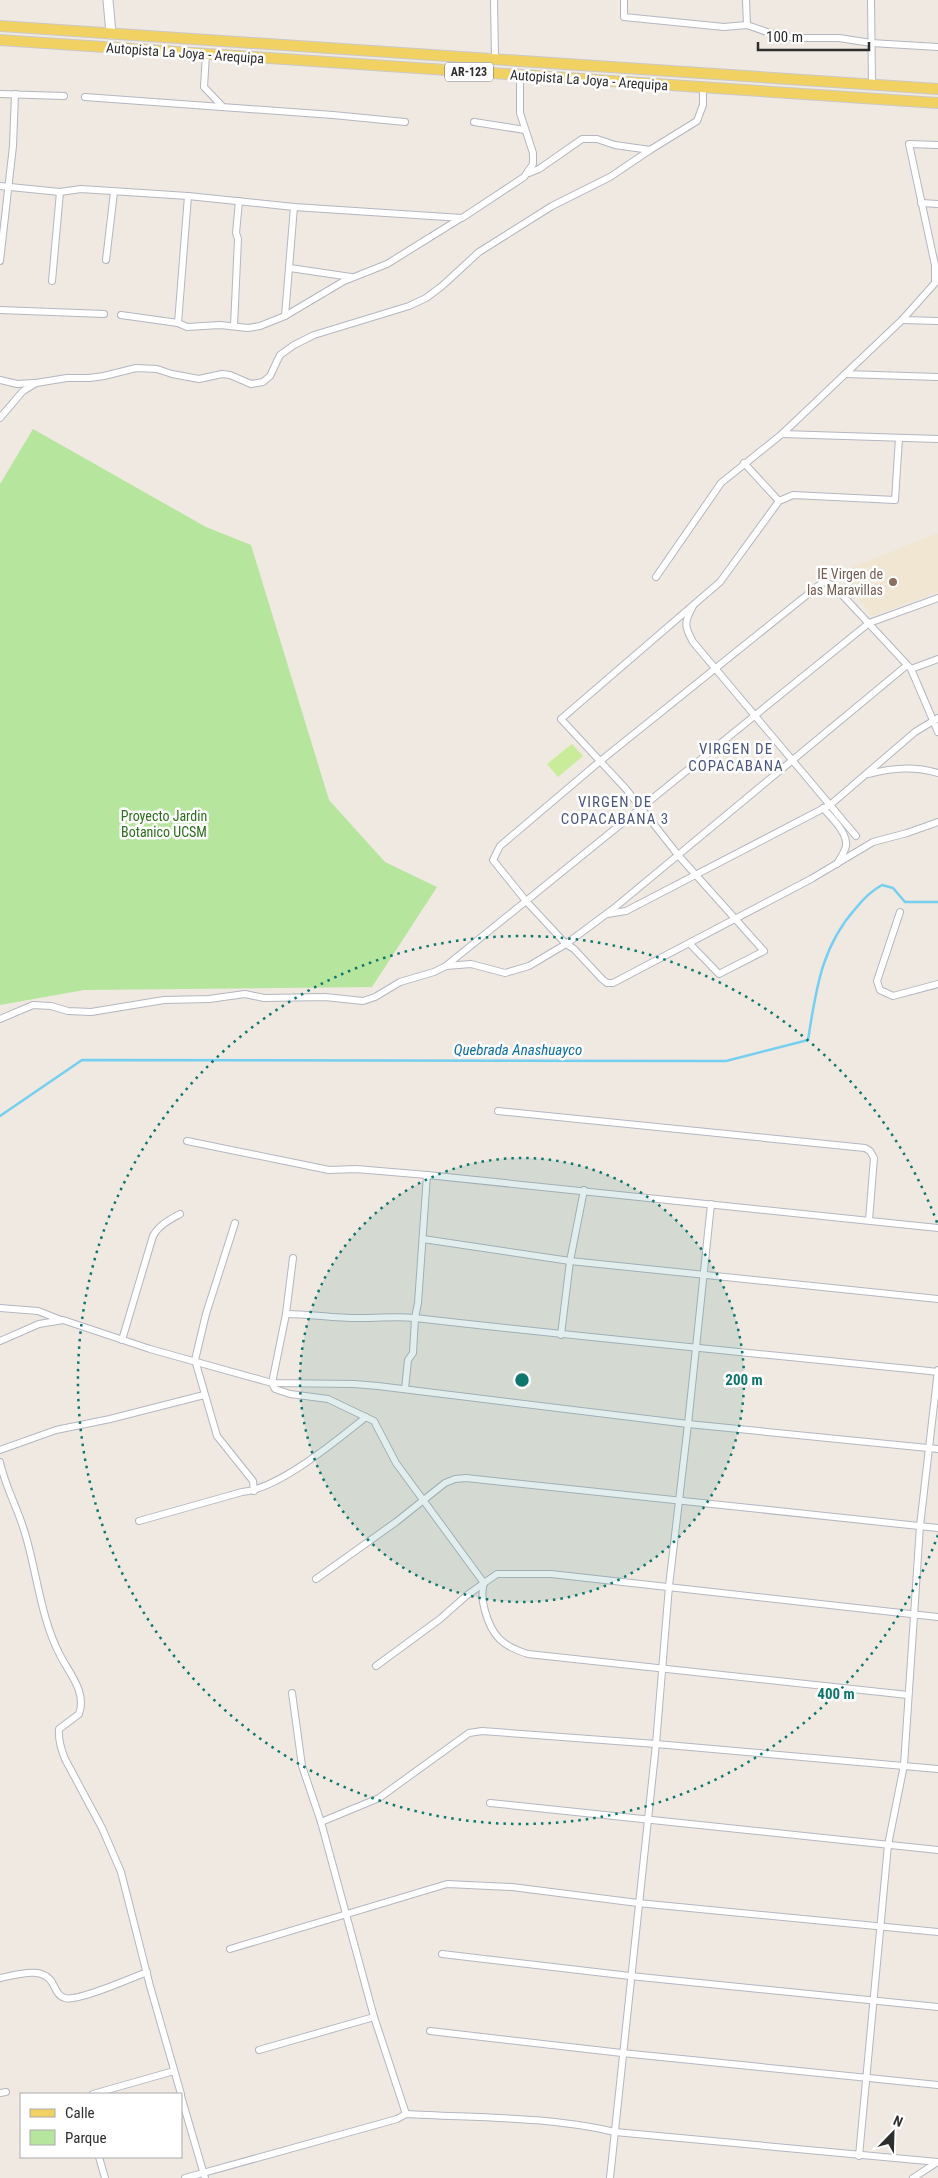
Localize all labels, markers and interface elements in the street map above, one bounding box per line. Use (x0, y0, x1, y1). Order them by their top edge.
scale bar (758, 20, 869, 52)
text: 100 m (766, 28, 803, 46)
street label: Autopista La Joya - Arequipa (105, 39, 265, 67)
road number: AR-123 (445, 62, 493, 82)
street label: Autopista La Joya - Arequipa (509, 66, 669, 94)
place label: IE Virgen de las Maravillas (807, 566, 883, 598)
marker: IE Virgen de las Maravillas (887, 576, 899, 588)
district label: VIRGEN DE COPACABANA (688, 740, 784, 775)
district label: VIRGEN DE COPACABANA 3 (561, 793, 669, 828)
park label: Proyecto Jardin Botanico UCSM (121, 808, 207, 840)
water label: Quebrada Anashuayco (454, 1041, 582, 1059)
centre of rings (513, 1371, 531, 1389)
text: 200 m (725, 1371, 763, 1389)
text: 400 m (817, 1685, 855, 1703)
legend (20, 2093, 182, 2158)
text: Calle (65, 2104, 95, 2122)
north arrow (868, 2108, 918, 2158)
text: N (891, 2112, 905, 2130)
text: Parque (65, 2129, 107, 2147)

